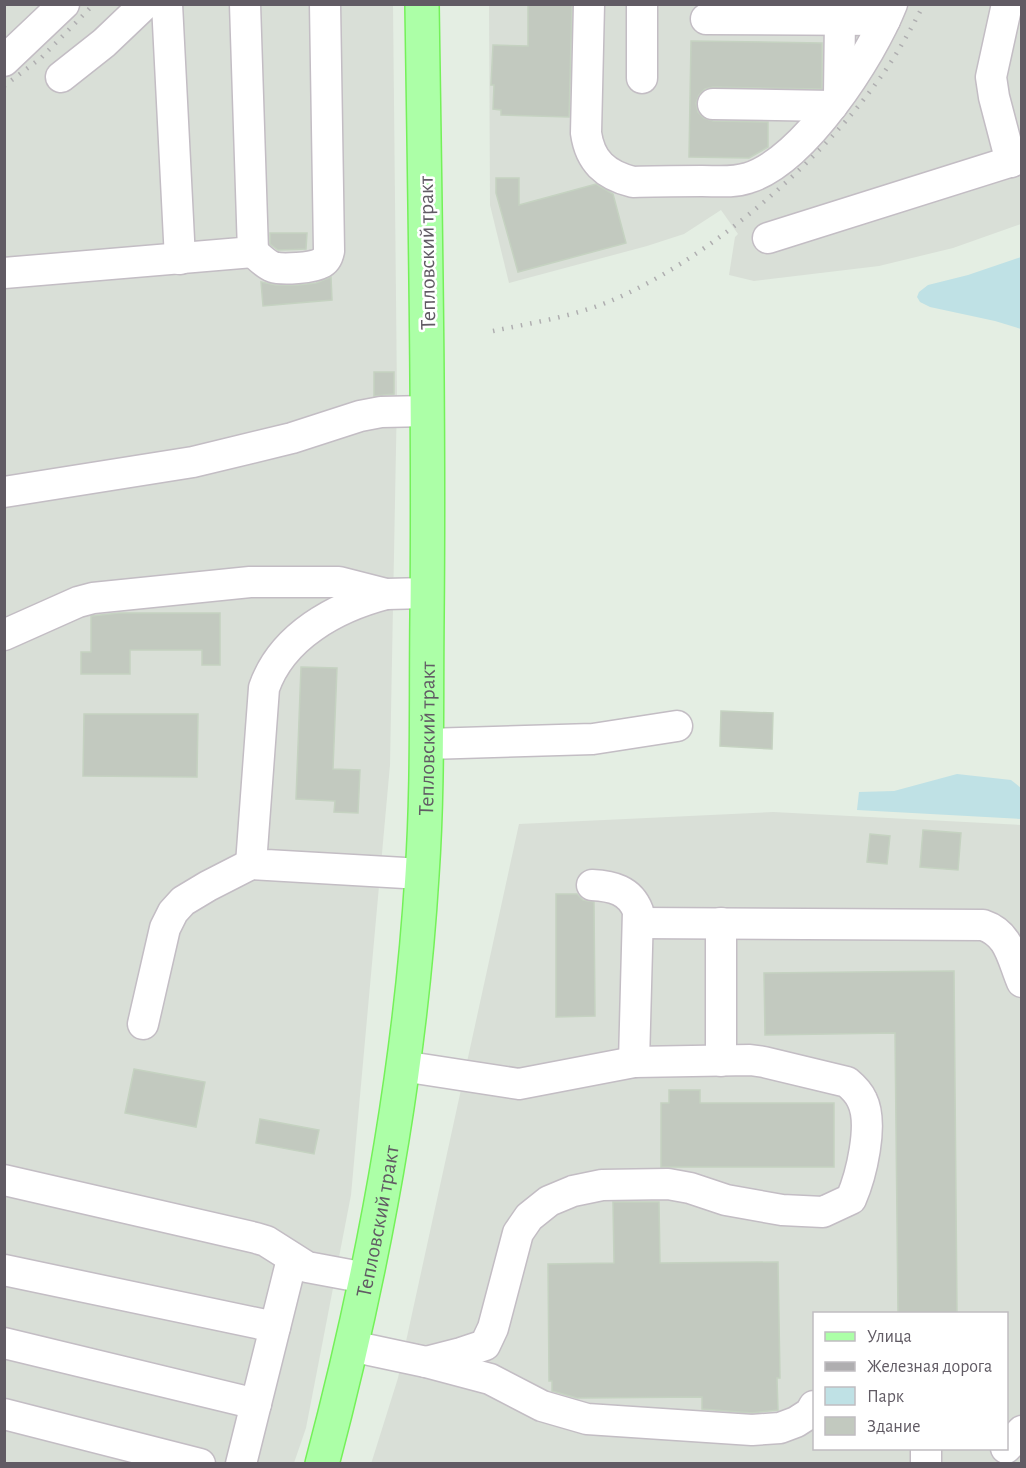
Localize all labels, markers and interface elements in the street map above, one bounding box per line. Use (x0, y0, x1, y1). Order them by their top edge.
street label: Тепловский тракт (415, 175, 439, 330)
street label: Тепловский тракт (415, 660, 439, 816)
street label: Тепловский тракт (352, 1143, 403, 1299)
legend (813, 1312, 1008, 1450)
text: Улица (867, 1328, 912, 1346)
text: Железная дорога (867, 1358, 992, 1376)
text: Парк (867, 1388, 905, 1406)
text: Здание (867, 1418, 921, 1436)

